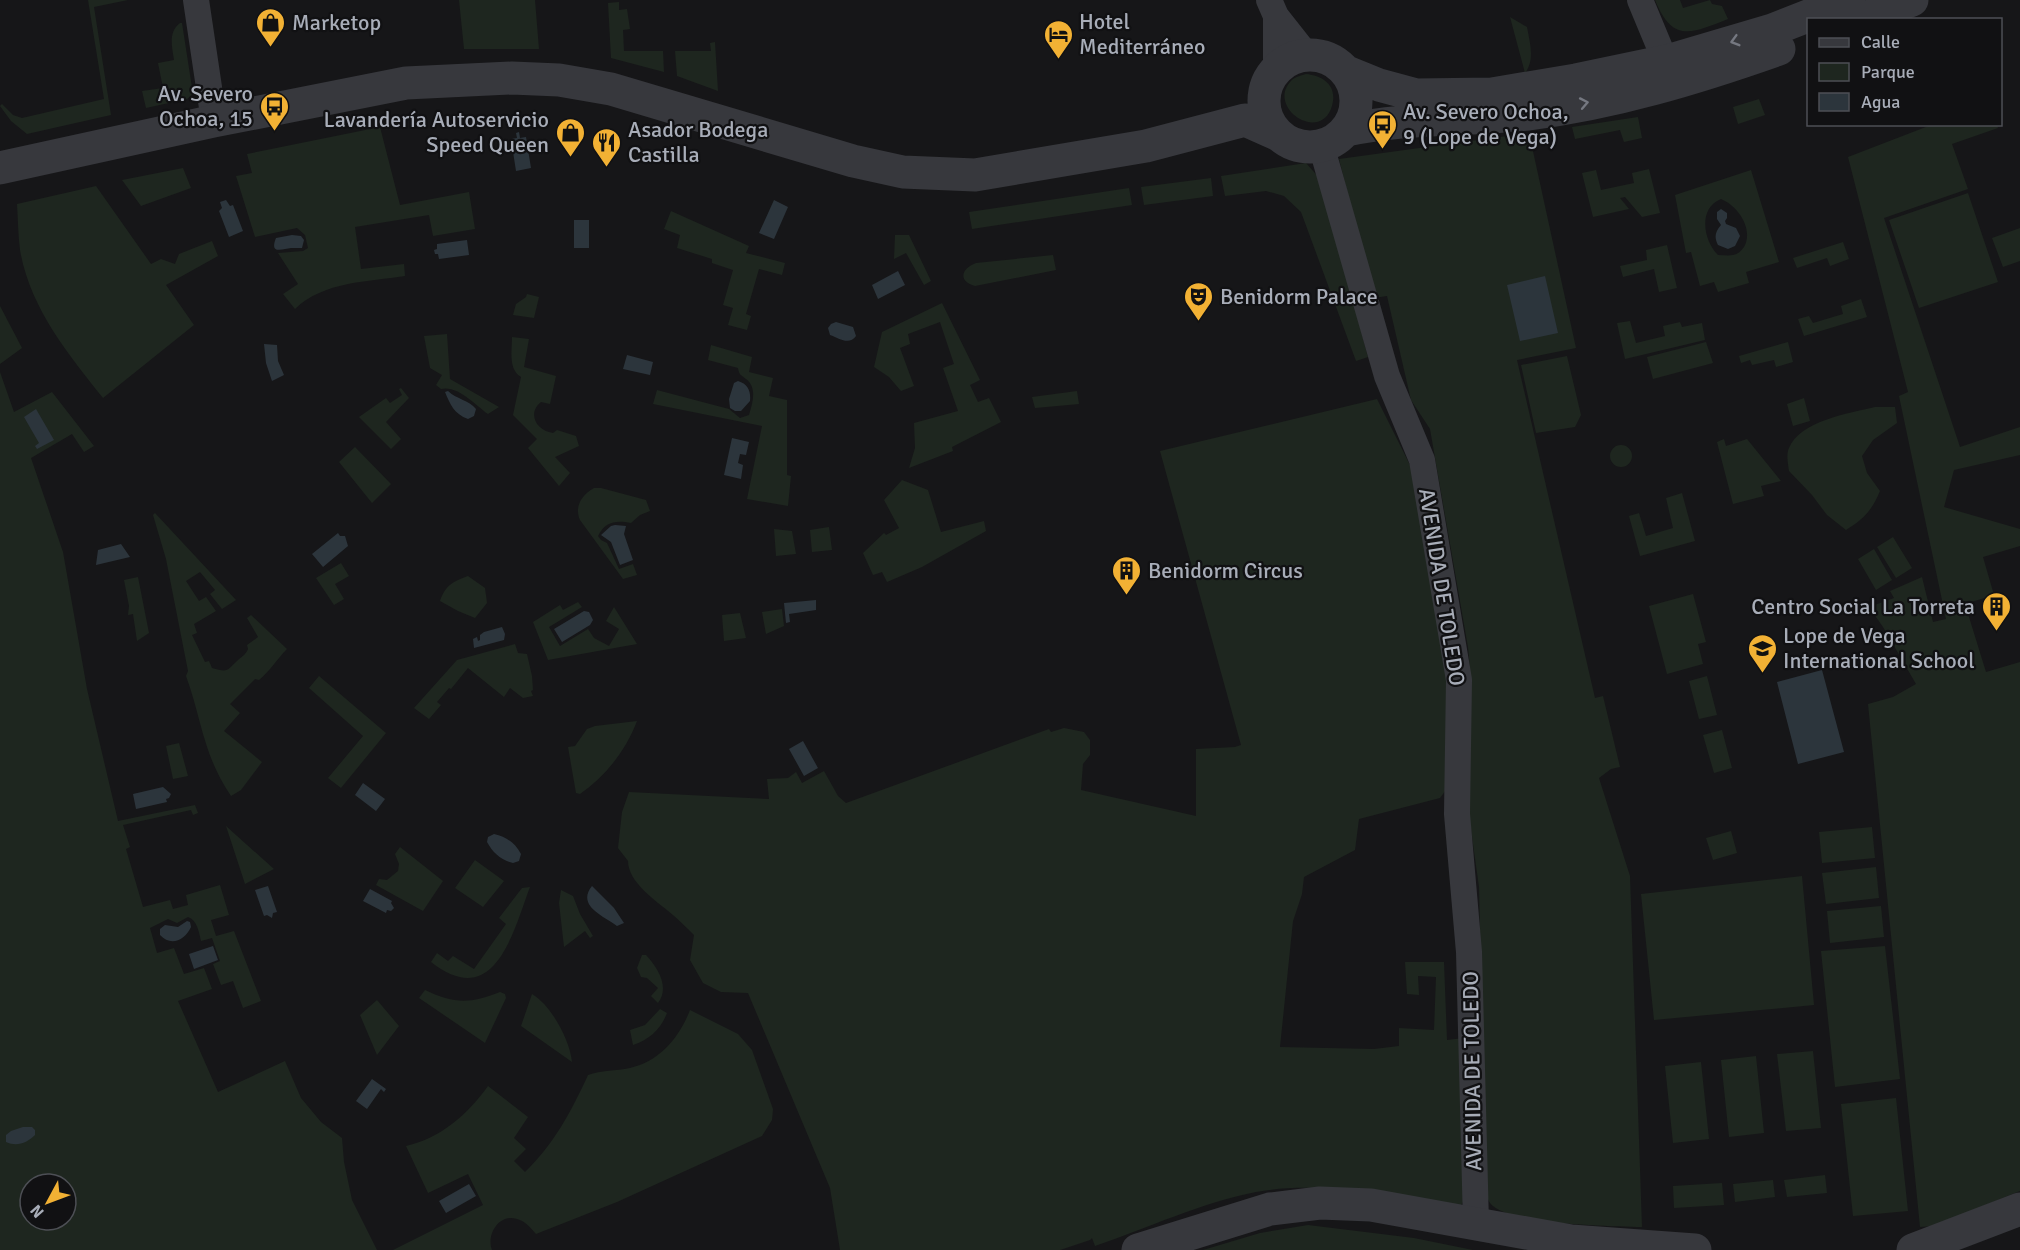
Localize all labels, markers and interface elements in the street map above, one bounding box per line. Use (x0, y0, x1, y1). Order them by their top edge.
shop icon: Marketop (255, 6, 287, 48)
place label: Hotel Mediterráneo (1079, 8, 1205, 60)
place label: Marketop (292, 9, 381, 36)
hotel icon: Hotel Mediterráneo (1042, 18, 1074, 60)
legend (1807, 18, 2002, 126)
text: Calle (1861, 31, 1900, 53)
one-way arrow (1730, 34, 1741, 46)
text: Parque (1861, 61, 1915, 83)
place label: Av. Severo Ochoa, 15 (158, 80, 253, 132)
bus stop icon: Av. Severo Ochoa, 15 (258, 90, 290, 132)
text: Agua (1861, 91, 1900, 113)
one-way arrow (1579, 97, 1589, 110)
place label: Av. Severo Ochoa, 9 (Lope de Vega) (1403, 98, 1569, 150)
place label: Lavandería Autoservicio Speed Queen (323, 106, 549, 158)
bus stop icon: Av. Severo Ochoa, 9 (Lope de Vega) (1366, 108, 1398, 150)
shop icon: Lavandería Autoservicio Speed Queen (554, 116, 586, 158)
place label: Asador Bodega Castilla (628, 116, 768, 168)
restaurant icon: Asador Bodega Castilla (591, 126, 623, 168)
theatre icon: Benidorm Palace (1183, 280, 1215, 322)
place label: Benidorm Palace (1220, 283, 1378, 310)
street label: AVENIDA DE TOLEDO (1413, 486, 1471, 688)
building icon: Benidorm Circus (1111, 554, 1143, 596)
place label: Benidorm Circus (1148, 557, 1303, 584)
building icon: Centro Social La Torreta (1980, 590, 2012, 632)
place label: Centro Social La Torreta (1751, 593, 1975, 620)
place label: Lope de Vega International School (1783, 622, 1975, 674)
school or university icon: Lope de Vega International School (1746, 632, 1778, 674)
street label: AVENIDA DE TOLEDO (1457, 971, 1487, 1171)
north arrow (18, 1172, 78, 1232)
text: N (26, 1200, 49, 1222)

